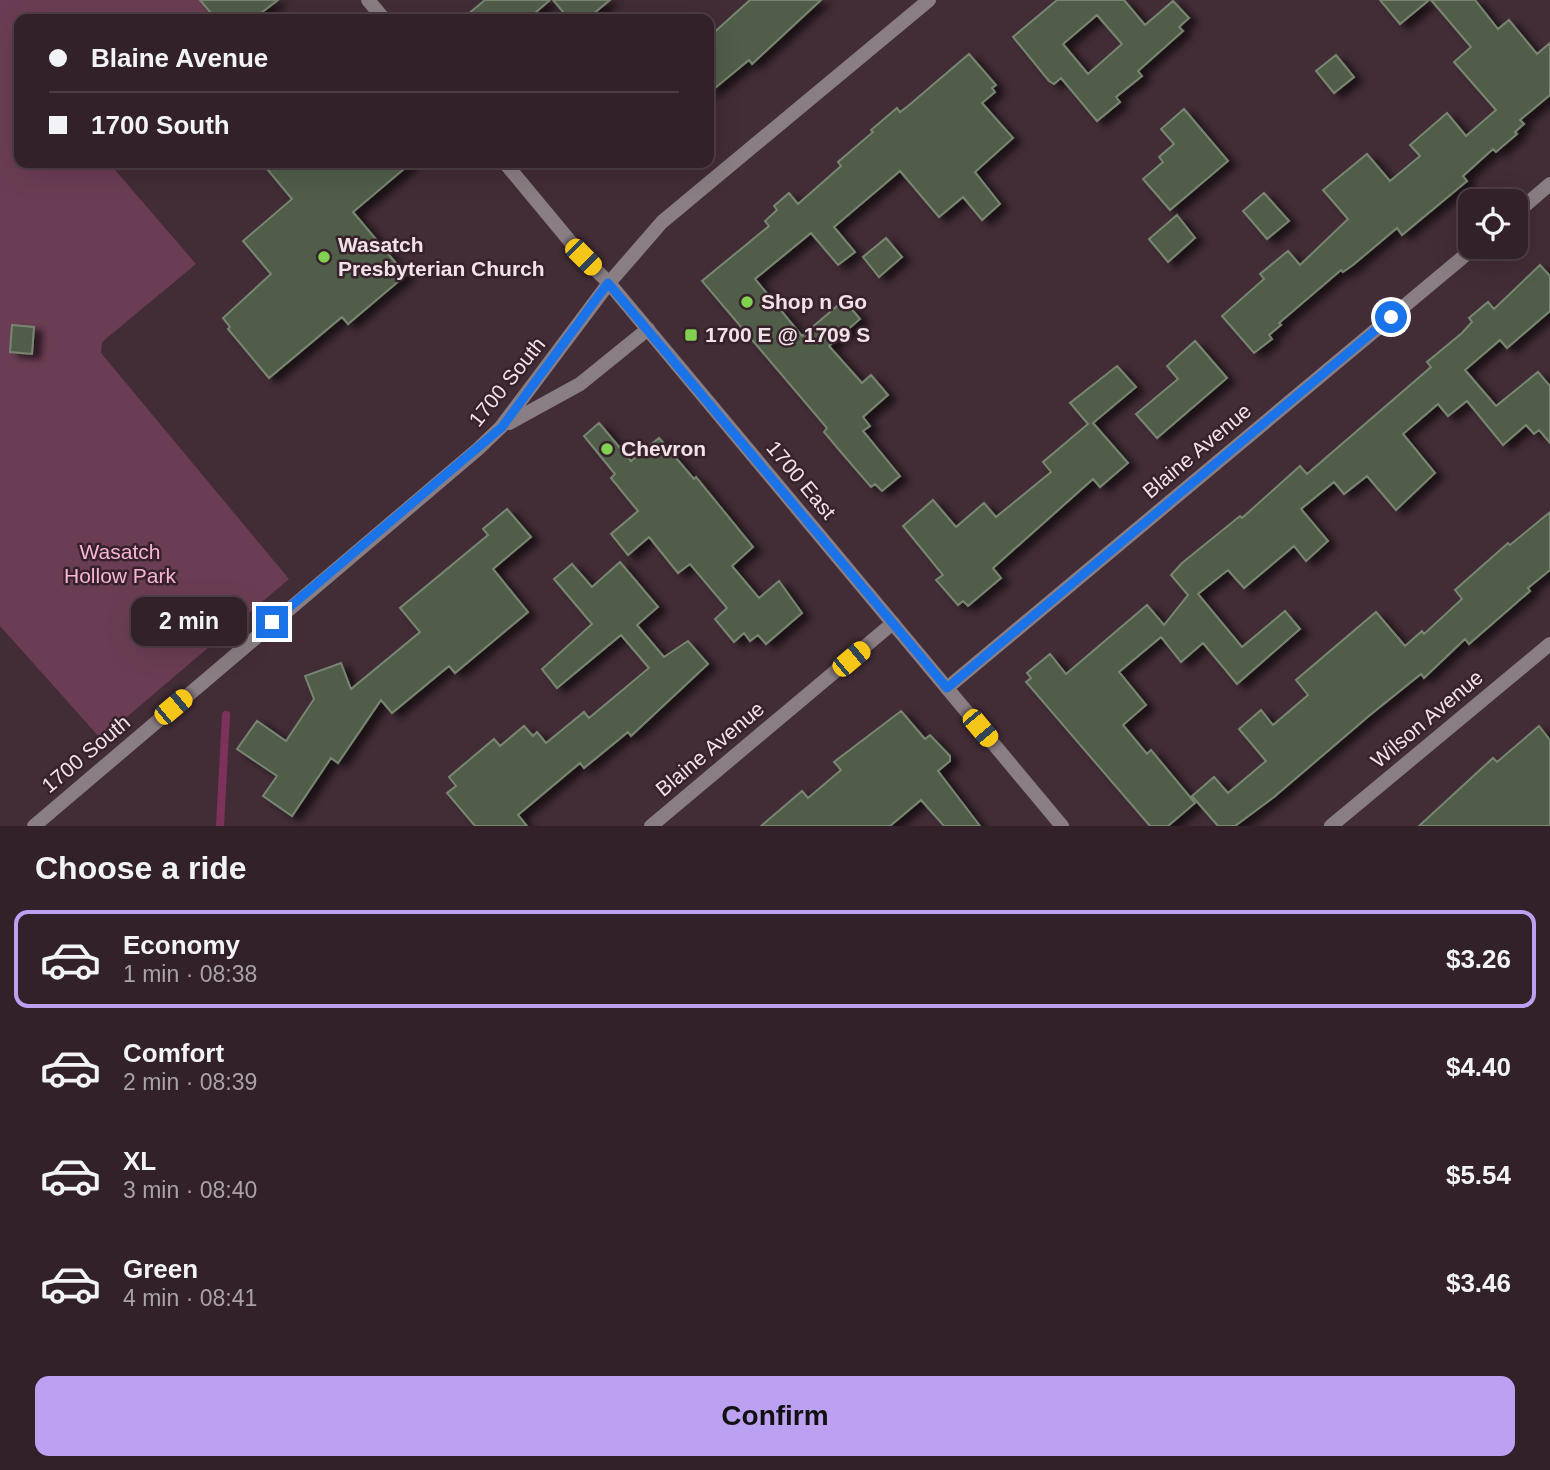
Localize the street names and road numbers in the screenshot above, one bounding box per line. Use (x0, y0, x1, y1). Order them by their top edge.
street label: 1700 South (464, 333, 549, 431)
street label: Blaine Avenue (1138, 399, 1255, 502)
street label: 1700 East (762, 436, 841, 523)
street label: Wilson Avenue (1366, 665, 1487, 772)
street label: Blaine Avenue (651, 697, 768, 800)
street label: 1700 South (37, 710, 134, 797)

